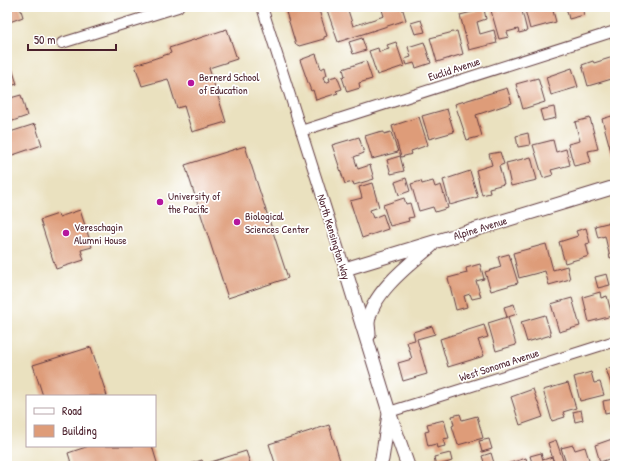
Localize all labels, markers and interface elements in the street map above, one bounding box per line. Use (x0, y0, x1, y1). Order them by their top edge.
scale bar (28, 26, 116, 52)
text: 50 m (34, 31, 55, 48)
street label: Euclid Avenue (426, 54, 482, 84)
place label: Bernerd School of Education (199, 70, 259, 97)
marker: Bernerd School of Education (186, 78, 196, 88)
place label: University of the Pacific (168, 189, 221, 216)
street label: North Kensington Way (314, 193, 354, 282)
marker: University of the Pacific (155, 197, 165, 207)
place label: Biological Sciences Center (245, 209, 310, 236)
street label: Alpine Avenue (452, 213, 509, 243)
marker: Biological Sciences Center (232, 217, 242, 227)
place label: Vereschagin Alumni House (74, 220, 127, 247)
marker: Vereschagin Alumni House (61, 228, 71, 238)
street label: West Sonoma Avenue (457, 345, 541, 384)
legend (26, 395, 156, 447)
text: Road (62, 402, 82, 419)
text: Building (62, 422, 97, 439)

